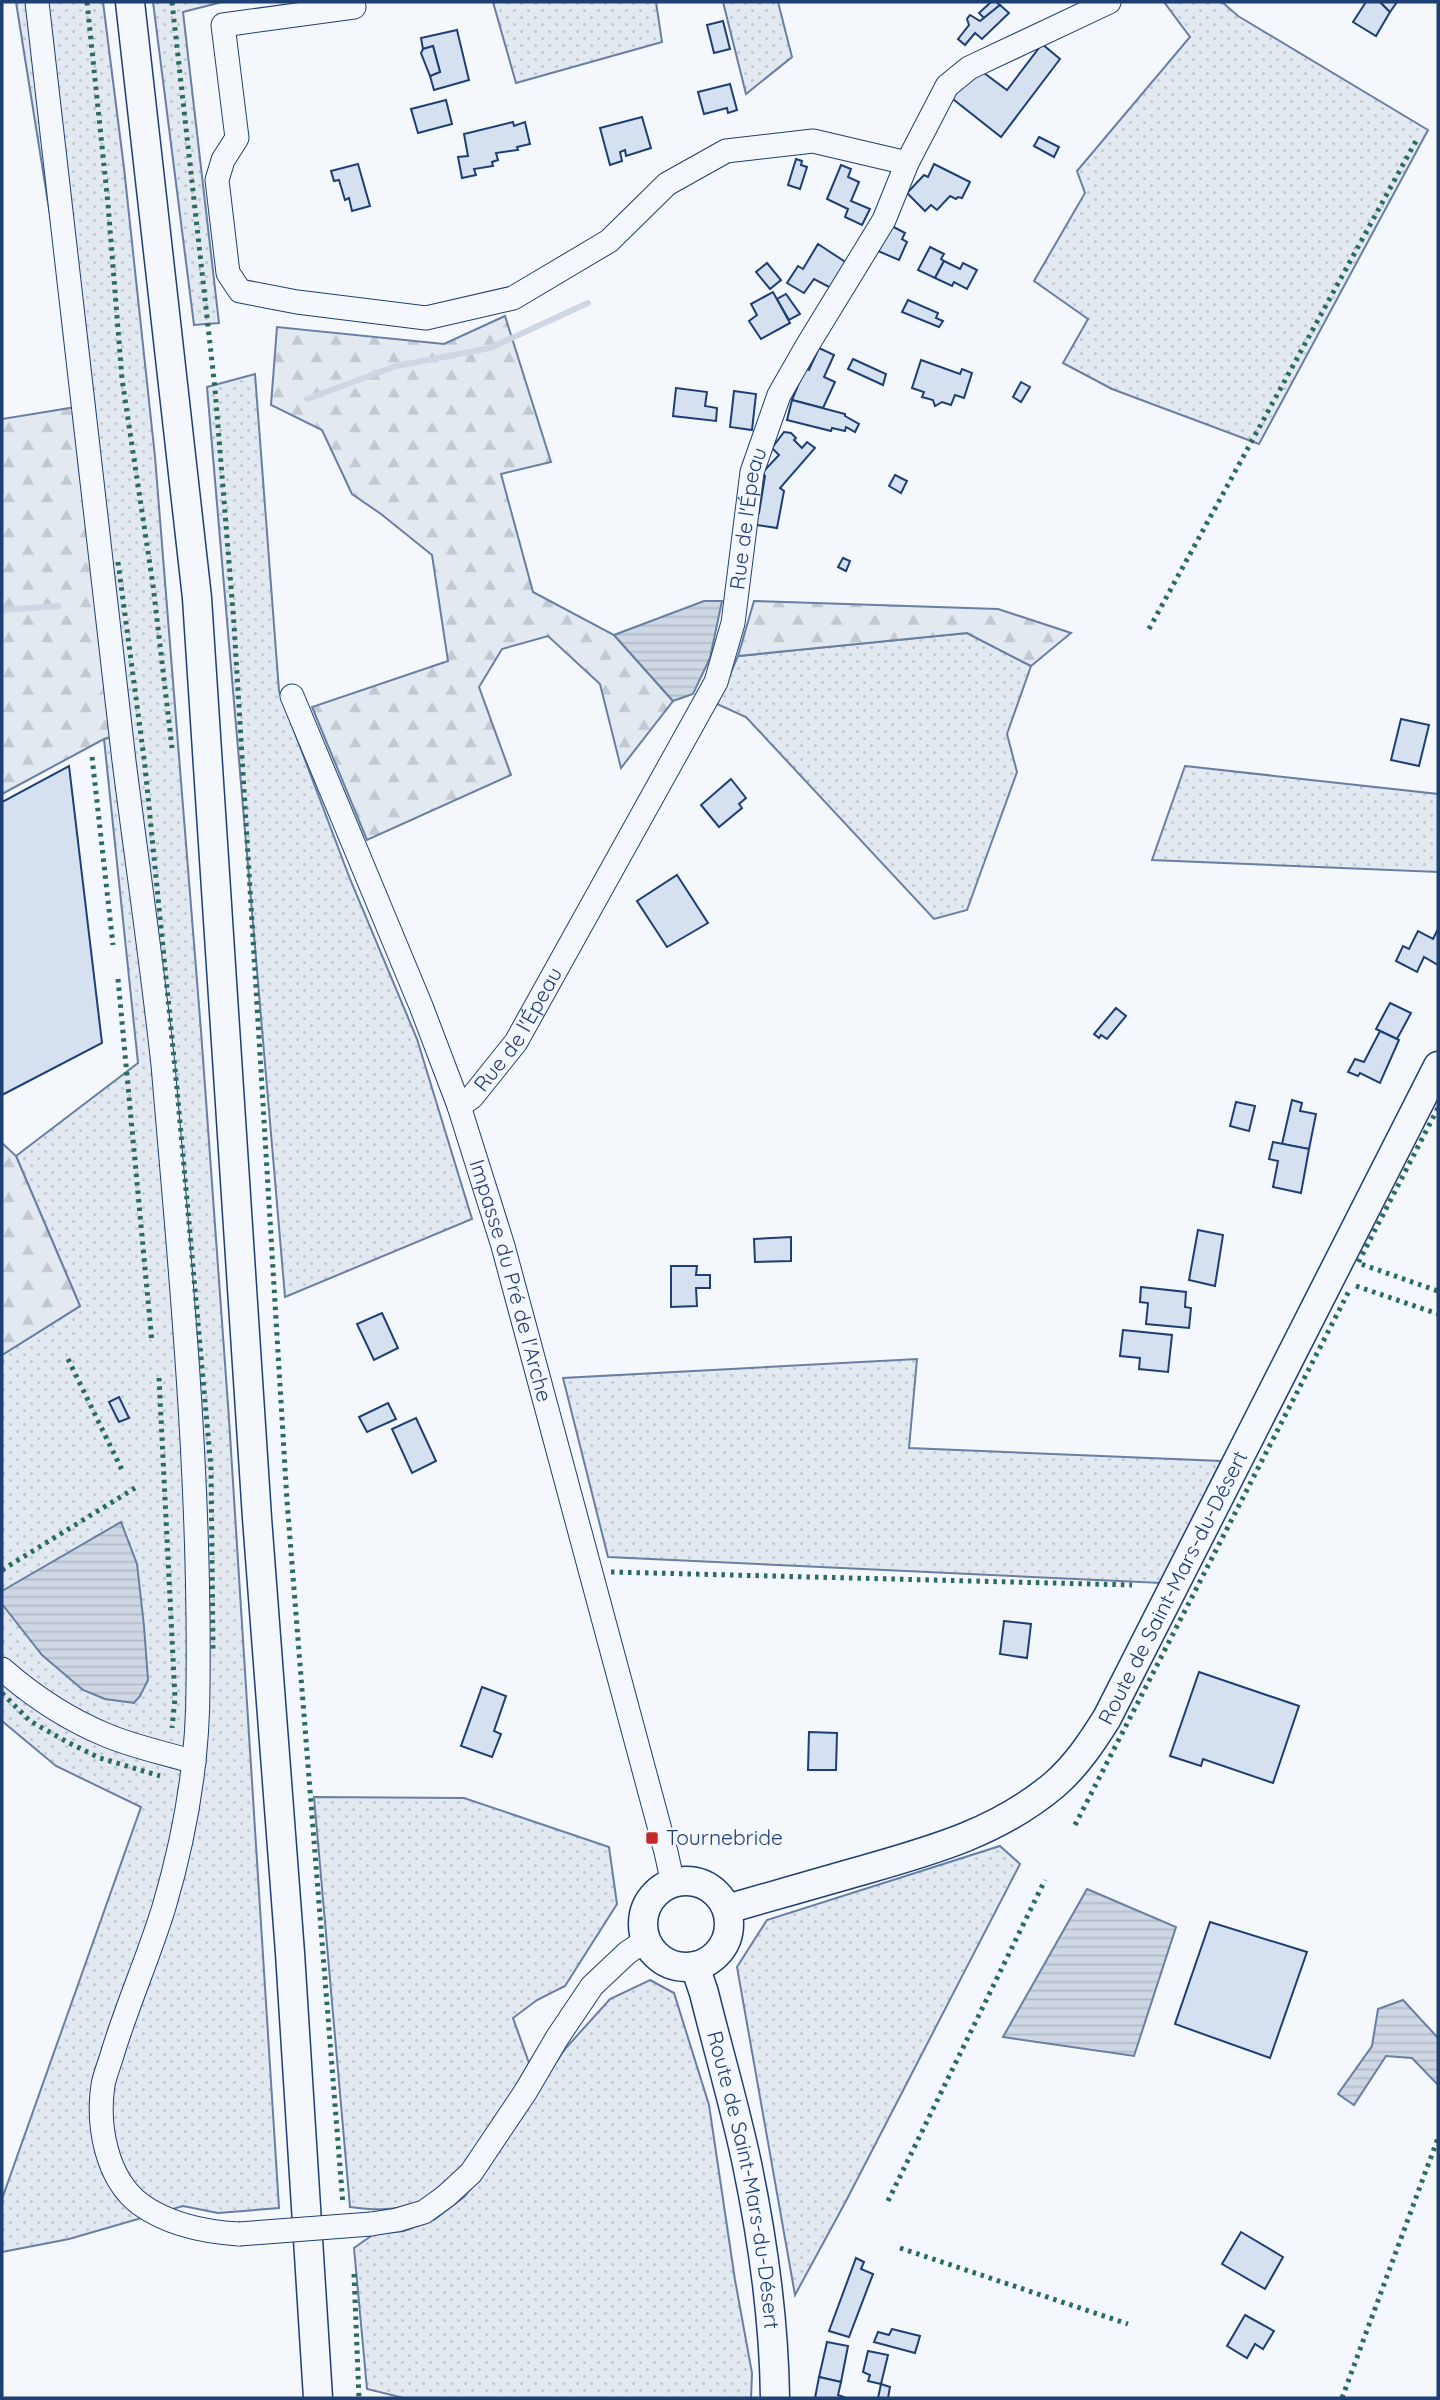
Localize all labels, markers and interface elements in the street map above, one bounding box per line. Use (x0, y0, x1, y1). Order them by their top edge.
street label: Rue de l'Épeau (723, 444, 772, 591)
street label: Rue de l'Épeau (467, 962, 567, 1096)
street label: Impasse du Pré de l'Arche (465, 1156, 558, 1405)
street label: Route de Saint-Mars-du-Désert (1092, 1446, 1253, 1729)
place label: Tournebride (666, 1824, 783, 1850)
marker: Tournebride (644, 1830, 660, 1846)
street label: Route de Saint-Mars-du-Désert (702, 2028, 786, 2330)

